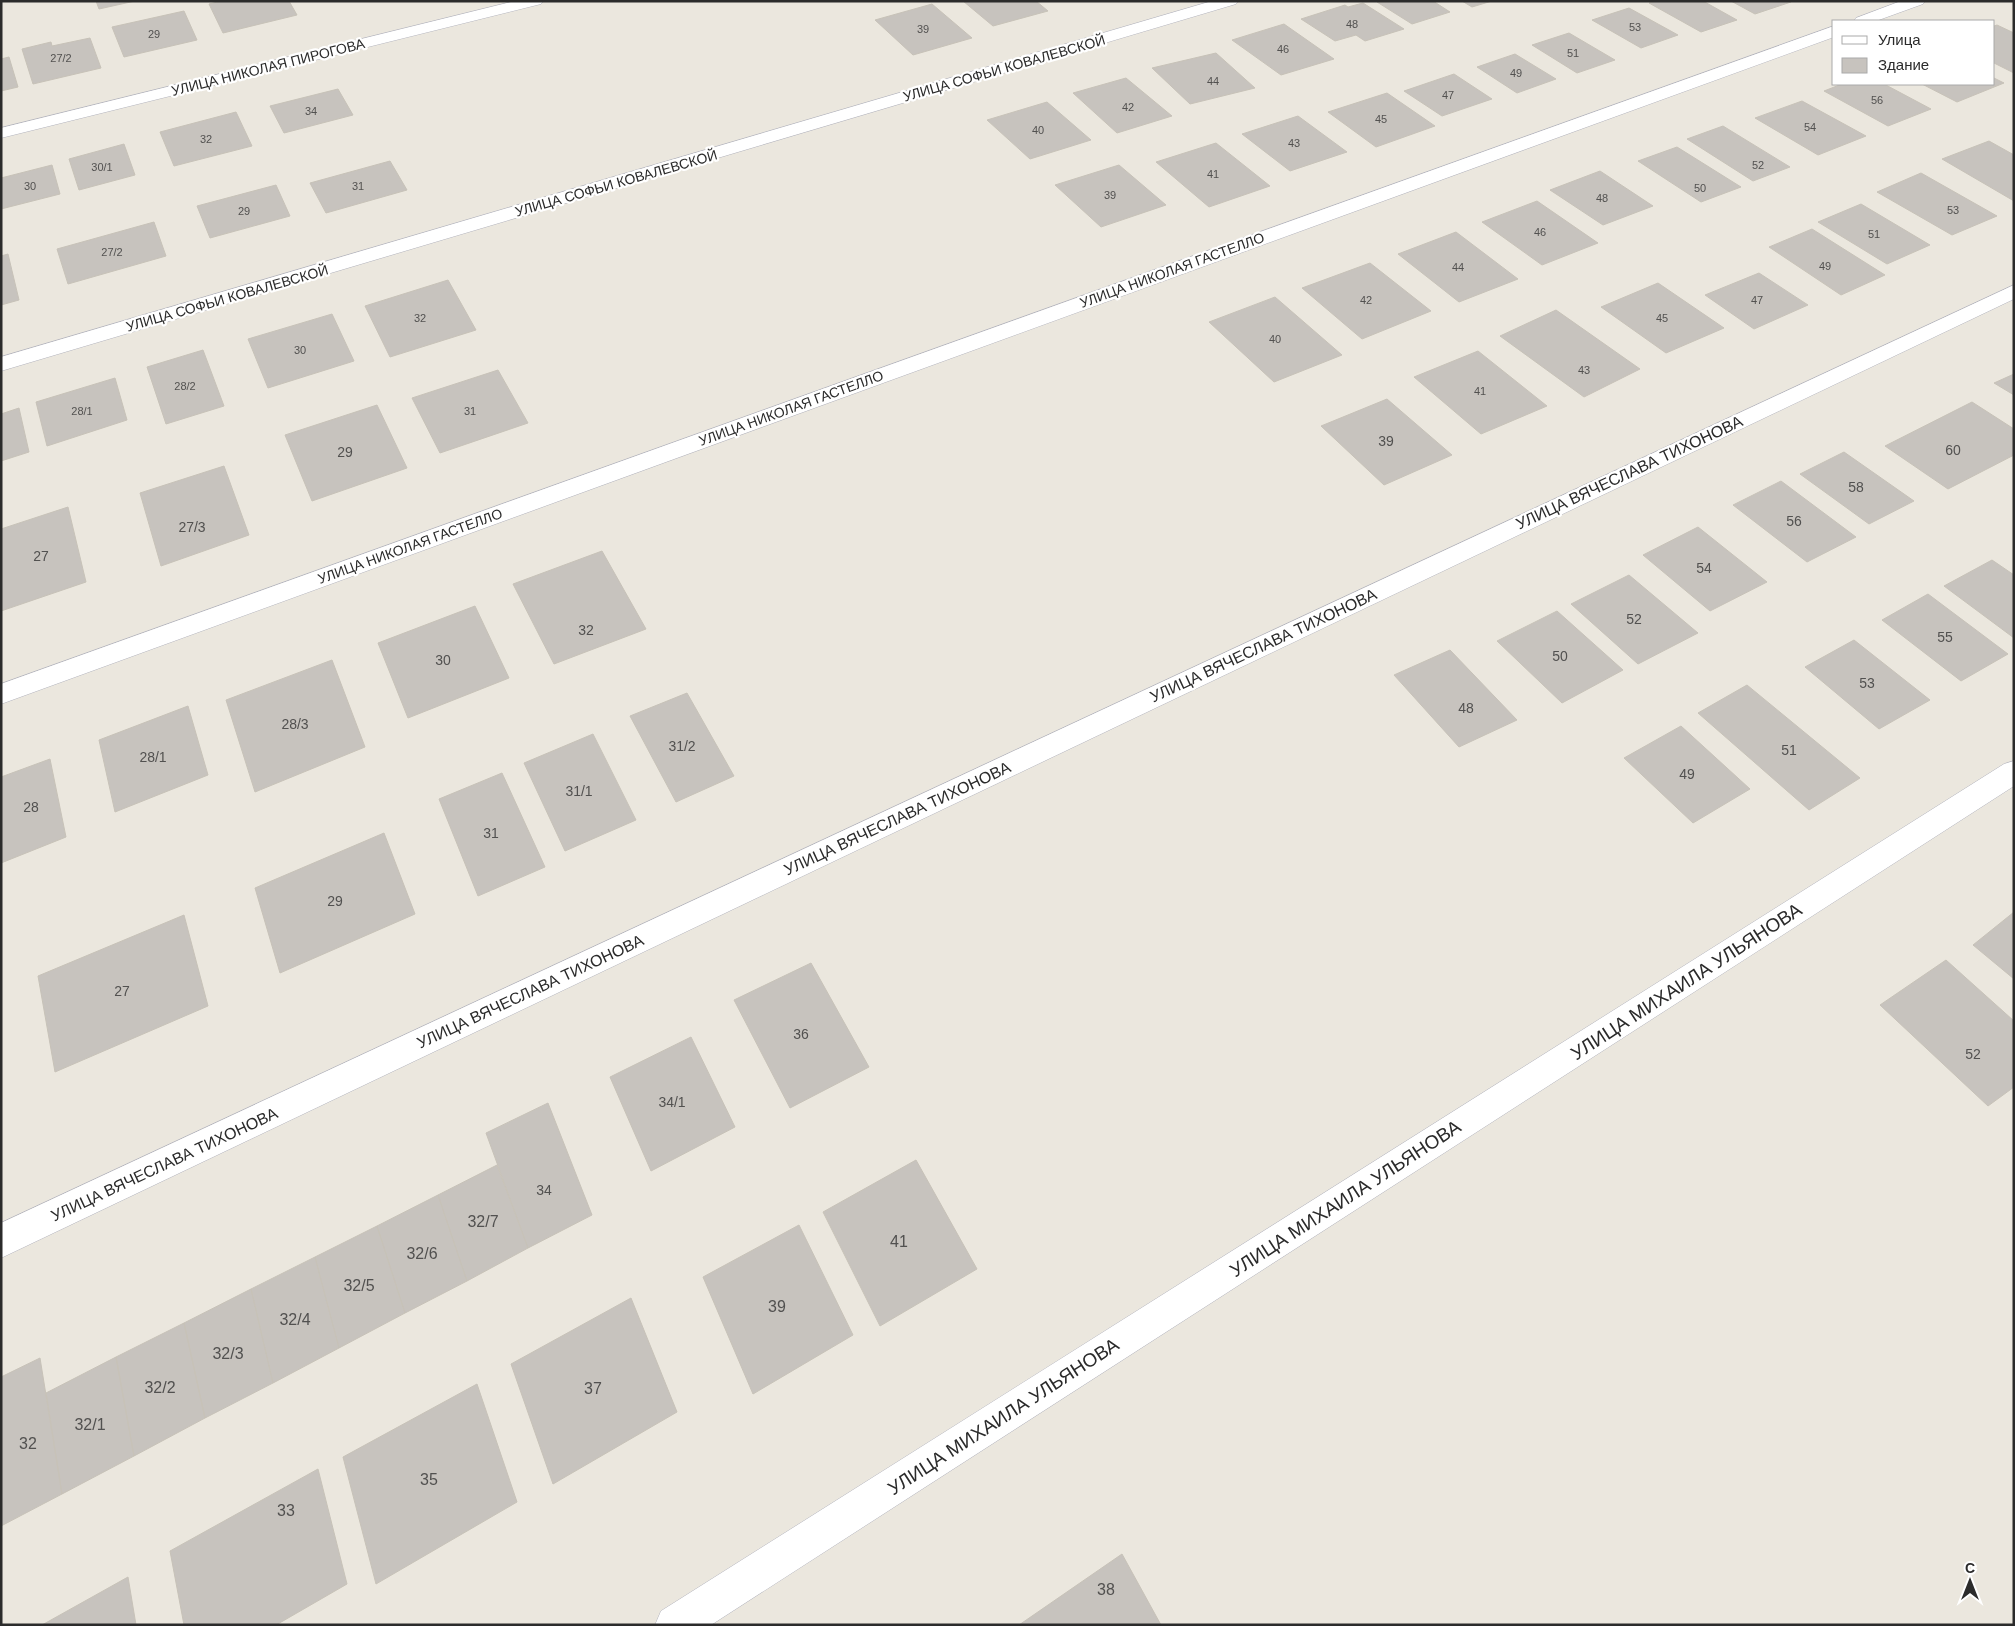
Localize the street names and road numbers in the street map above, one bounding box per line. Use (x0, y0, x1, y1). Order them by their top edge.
street label: УЛИЦА СОФЬИ КОВАЛЕВСКОЙ (901, 30, 1107, 105)
street label: УЛИЦА НИКОЛАЯ ПИРОГОВА (170, 35, 367, 99)
street label: УЛИЦА СОФЬИ КОВАЛЕВСКОЙ (513, 145, 719, 220)
street label: УЛИЦА НИКОЛАЯ ГАСТЕЛЛО (1078, 229, 1267, 311)
street label: УЛИЦА СОФЬИ КОВАЛЕВСКОЙ (124, 260, 330, 335)
street label: УЛИЦА НИКОЛАЯ ГАСТЕЛЛО (697, 367, 886, 449)
street label: УЛИЦА ВЯЧЕСЛАВА ТИХОНОВА (1513, 412, 1745, 533)
street label: УЛИЦА НИКОЛАЯ ГАСТЕЛЛО (316, 505, 505, 587)
street label: УЛИЦА ВЯЧЕСЛАВА ТИХОНОВА (1147, 585, 1379, 706)
street label: УЛИЦА ВЯЧЕСЛАВА ТИХОНОВА (781, 758, 1013, 879)
street label: УЛИЦА МИХАИЛА УЛЬЯНОВА (1567, 899, 1806, 1064)
street label: УЛИЦА ВЯЧЕСЛАВА ТИХОНОВА (414, 931, 646, 1052)
street label: УЛИЦА ВЯЧЕСЛАВА ТИХОНОВА (48, 1104, 280, 1225)
street label: УЛИЦА МИХАИЛА УЛЬЯНОВА (1226, 1116, 1465, 1281)
street label: УЛИЦА МИХАИЛА УЛЬЯНОВА (884, 1334, 1123, 1499)

